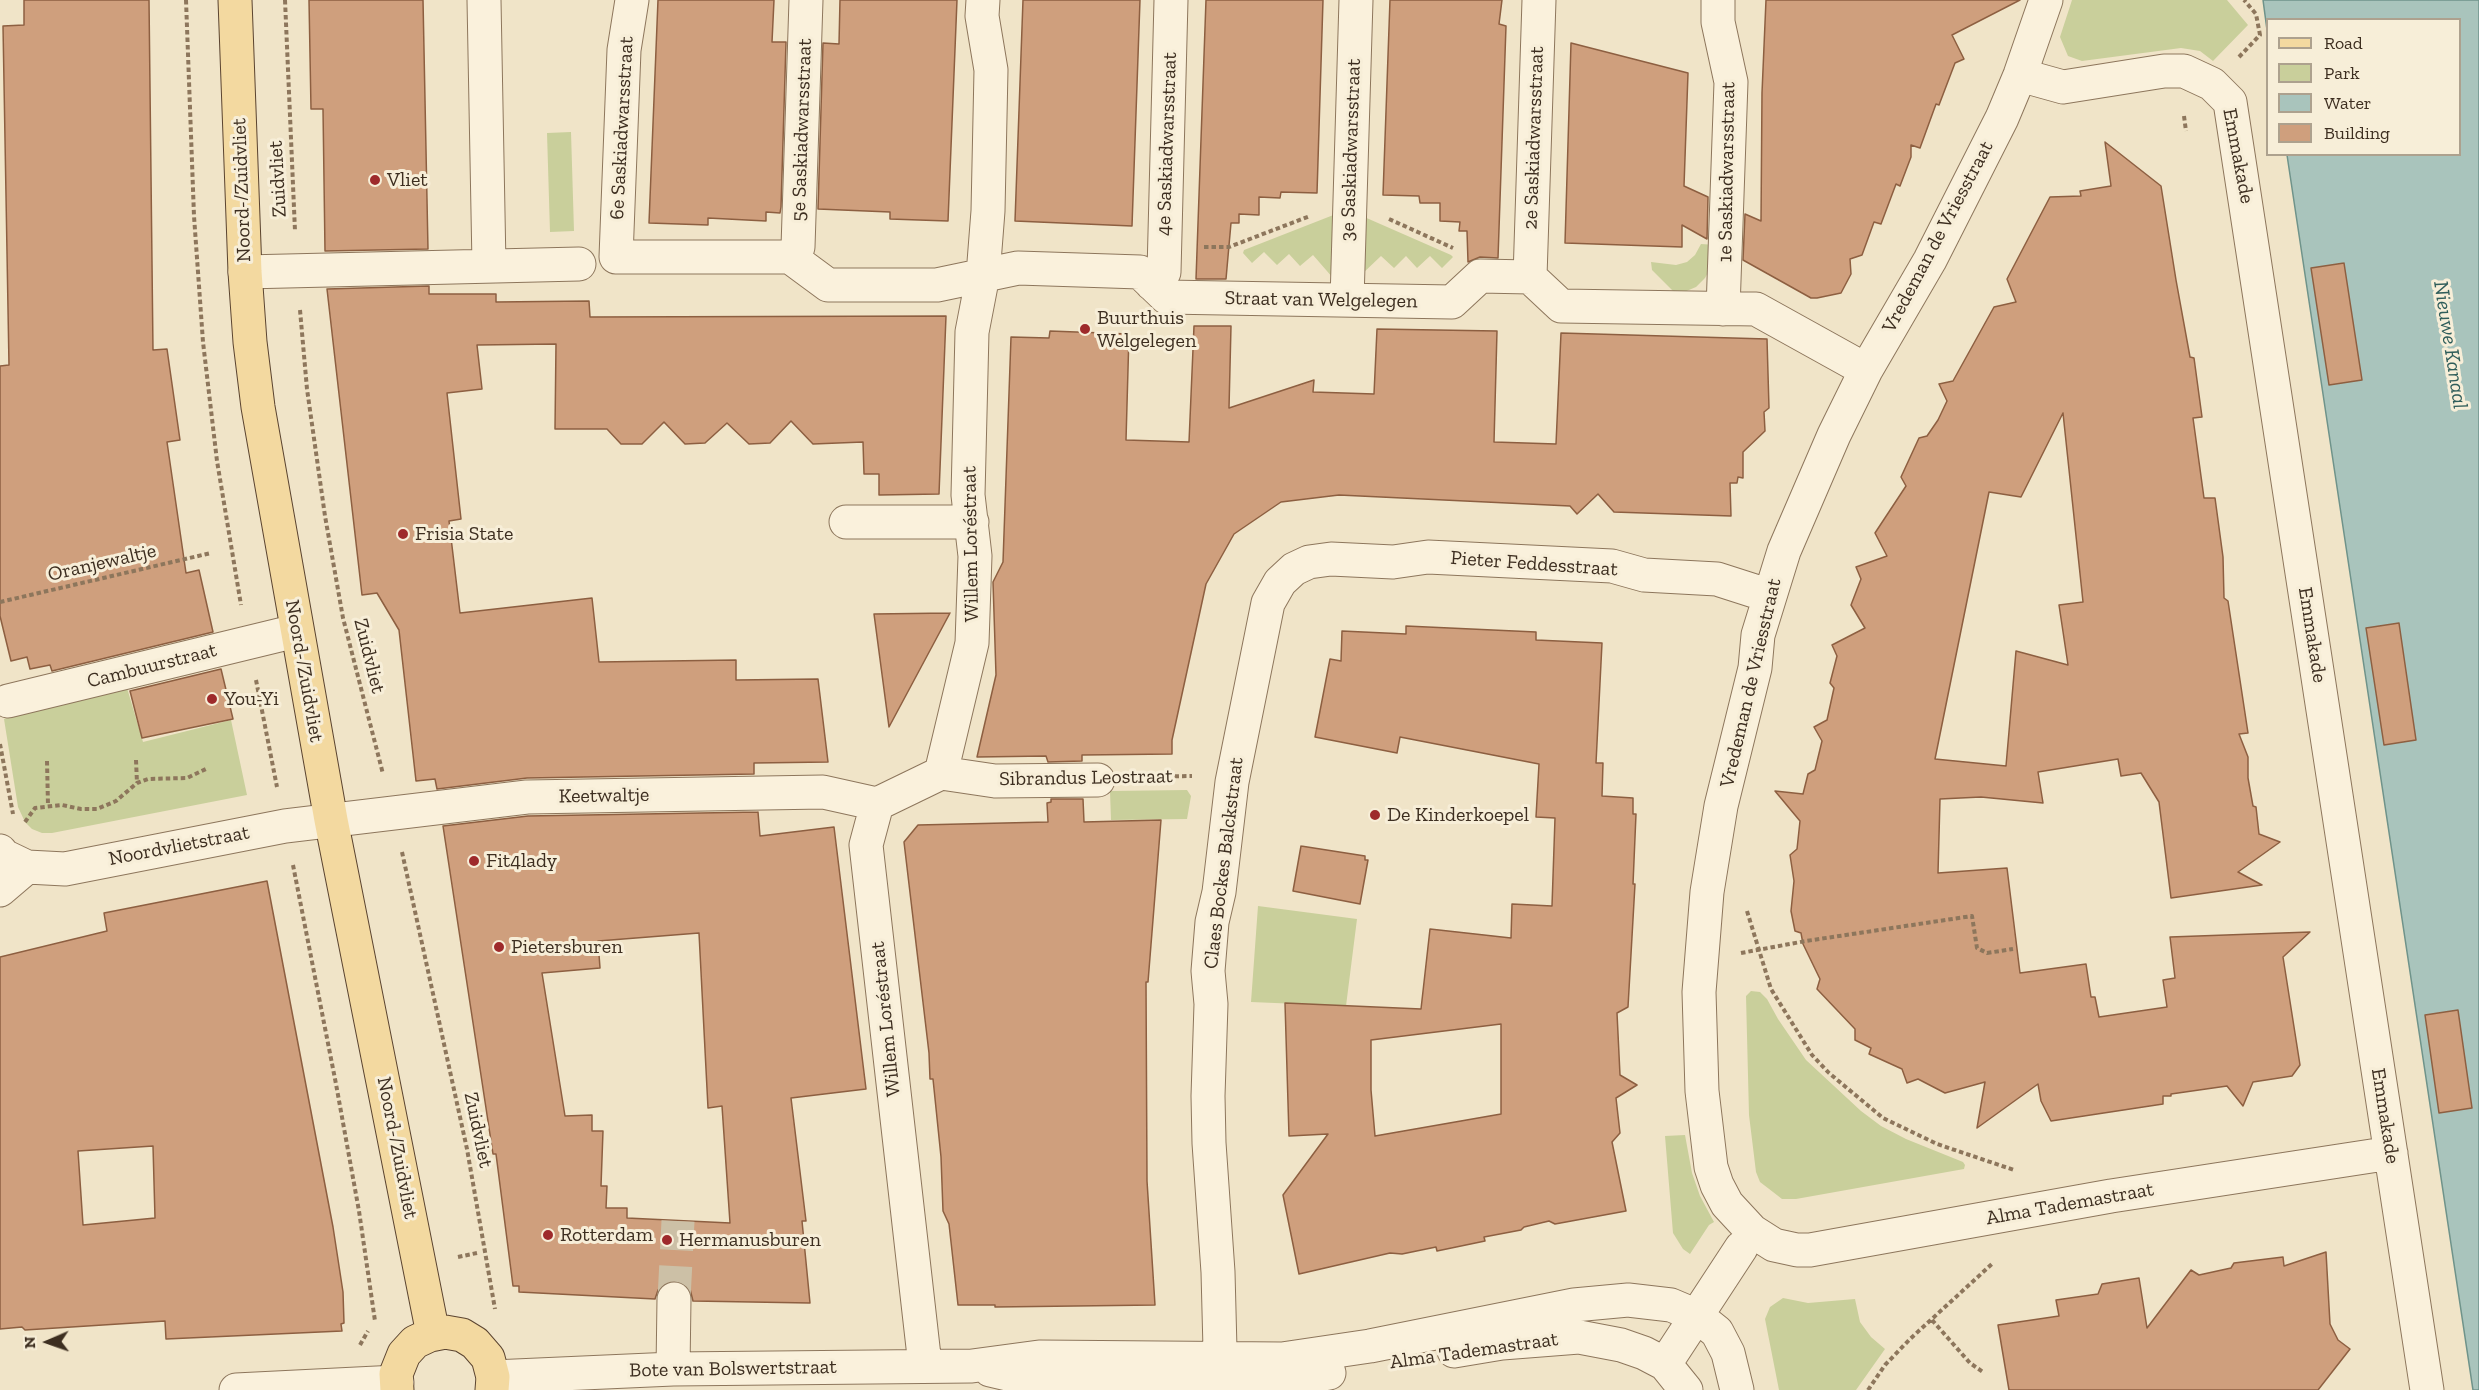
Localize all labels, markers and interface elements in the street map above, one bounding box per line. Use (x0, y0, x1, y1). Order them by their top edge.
legend (2266, 18, 2461, 156)
text: Road (2324, 32, 2363, 54)
street label: 6e Saskiadwarsstraat (605, 36, 639, 220)
street label: 5e Saskiadwarsstraat (787, 38, 817, 222)
street label: 2e Saskiadwarsstraat (1519, 46, 1549, 230)
street label: 4e Saskiadwarsstraat (1152, 52, 1182, 236)
street label: 3e Saskiadwarsstraat (1336, 58, 1366, 242)
text: Park (2324, 62, 2360, 84)
street label: 1e Saskiadwarsstraat (1713, 81, 1741, 263)
text: Water (2324, 92, 2371, 114)
street label: Emmakade (2217, 106, 2259, 206)
street label: Noord-/Zuidvliet (227, 118, 257, 262)
text: Building (2324, 122, 2390, 144)
street label: Vredeman de Vriesstraat (1877, 137, 1999, 337)
street label: Zuidvliet (264, 140, 292, 218)
place label: Vliet (387, 168, 428, 192)
marker: Vliet (368, 173, 382, 187)
water label: Nieuwe Kanaal (2427, 279, 2473, 411)
street label: Straat van Welgelegen (1224, 286, 1418, 314)
place label: Buurthuis Welgelegen (1097, 306, 1196, 353)
marker: Buurthuis Welgelegen (1078, 322, 1092, 336)
street label: Willem Loréstraat (958, 466, 984, 622)
place label: Frisia State (415, 522, 513, 546)
marker: Frisia State (396, 527, 410, 541)
street label: Oranjewaltje (45, 539, 159, 587)
street label: Pieter Feddesstraat (1449, 546, 1619, 582)
street label: Vredeman de Vriesstraat (1715, 576, 1787, 790)
street label: Emmakade (2293, 586, 2331, 684)
street label: Noord-/Zuidvliet (280, 598, 328, 744)
street label: Zuidvliet (348, 616, 390, 696)
street label: Cambuurstraat (85, 638, 219, 694)
place label: You-Yi (224, 687, 279, 711)
marker: You-Yi (205, 692, 219, 706)
street label: Claes Bockes Balckstraat (1199, 756, 1249, 970)
street label: Sibrandus Leostraat (999, 764, 1173, 792)
street label: Keetwaltje (558, 783, 650, 809)
place label: De Kinderkoepel (1387, 803, 1529, 827)
marker: De Kinderkoepel (1368, 808, 1382, 822)
street label: Noordvlietstraat (107, 821, 251, 871)
place label: Fit4lady (486, 849, 557, 873)
marker: Fit4lady (467, 854, 481, 868)
place label: Pietersburen (511, 935, 623, 959)
marker: Pietersburen (492, 940, 506, 954)
street label: Willem Loréstraat (866, 940, 906, 1098)
street label: Emmakade (2366, 1067, 2404, 1165)
street label: Noord-/Zuidvliet (371, 1075, 423, 1221)
street label: Zuidvliet (458, 1090, 498, 1170)
street label: Alma Tademastraat (1984, 1177, 2156, 1231)
place label: Rotterdam (560, 1223, 653, 1247)
marker: Rotterdam (541, 1228, 555, 1242)
place label: Hermanusburen (679, 1228, 821, 1252)
marker: Hermanusburen (660, 1233, 674, 1247)
north arrow (18, 1312, 78, 1372)
street label: Alma Tademastraat (1388, 1327, 1560, 1375)
text: N (20, 1336, 39, 1349)
street label: Bote van Bolswertstraat (629, 1355, 837, 1383)

